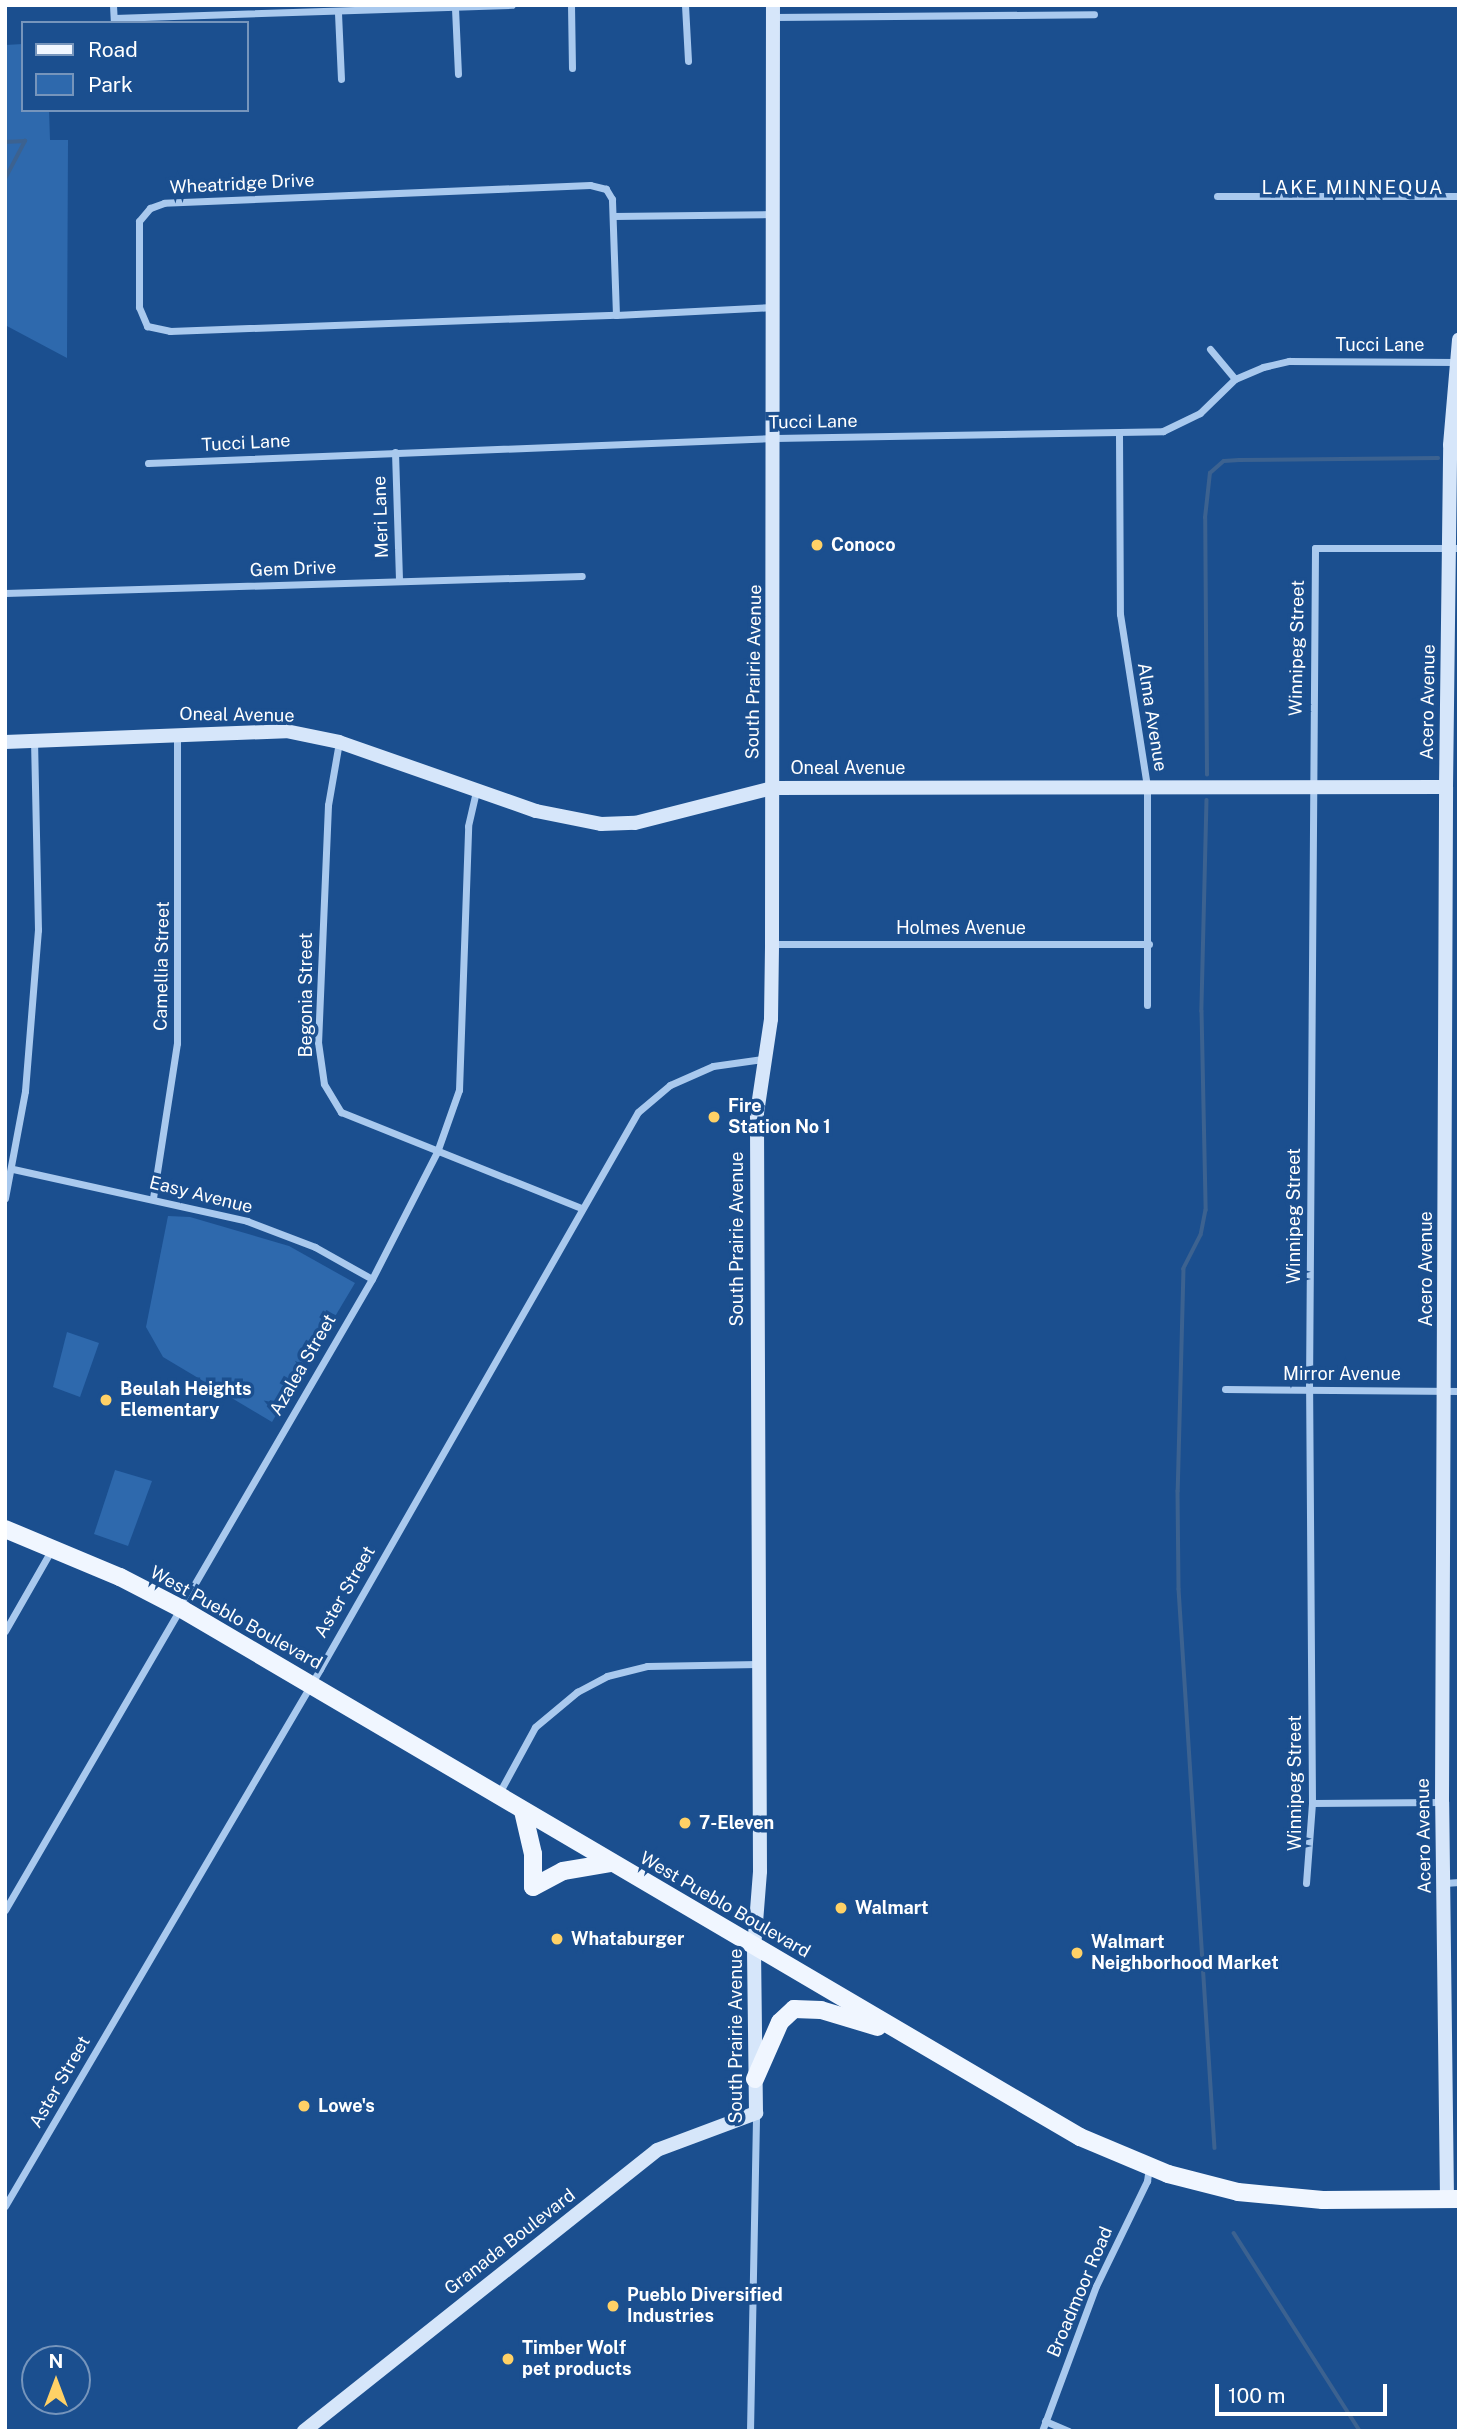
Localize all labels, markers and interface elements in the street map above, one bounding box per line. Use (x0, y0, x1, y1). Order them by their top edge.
legend (21, 21, 248, 112)
text: Road (88, 37, 138, 62)
text: Park (88, 72, 133, 97)
street label: Wheatridge Drive (169, 169, 315, 199)
district label: LAKE MINNEQUA (1263, 177, 1443, 199)
street label: Tucci Lane (1336, 334, 1424, 356)
street label: Tucci Lane (768, 410, 858, 434)
street label: Tucci Lane (201, 430, 291, 456)
street label: Meri Lane (369, 475, 393, 559)
place label: Conoco (831, 534, 896, 556)
marker: Conoco (809, 537, 825, 553)
street label: Gem Drive (249, 557, 337, 581)
street label: Winnipeg Street (1285, 580, 1309, 716)
street label: South Prairie Avenue (742, 584, 766, 760)
street label: Acero Avenue (1416, 644, 1440, 760)
street label: Alma Avenue (1133, 661, 1171, 773)
street label: Oneal Avenue (179, 703, 295, 727)
street label: Oneal Avenue (790, 757, 906, 779)
street label: Camellia Street (150, 901, 174, 1031)
street label: Holmes Avenue (896, 917, 1026, 939)
street label: Begonia Street (295, 932, 317, 1058)
place label: Fire Station No 1 (728, 1096, 831, 1138)
marker: Fire Station No 1 (706, 1109, 722, 1125)
street label: Winnipeg Street (1283, 1148, 1305, 1284)
street label: South Prairie Avenue (726, 1152, 748, 1326)
street label: Easy Avenue (147, 1172, 255, 1218)
street label: Acero Avenue (1415, 1211, 1437, 1327)
street label: Azalea Street (265, 1310, 341, 1420)
street label: Mirror Avenue (1283, 1363, 1401, 1385)
place label: Beulah Heights Elementary (120, 1379, 252, 1422)
marker: Beulah Heights Elementary (98, 1392, 114, 1408)
street label: Aster Street (310, 1542, 380, 1642)
street label: West Pueblo Boulevard (146, 1562, 326, 1674)
street label: Winnipeg Street (1284, 1715, 1306, 1851)
street label: Acero Avenue (1412, 1778, 1436, 1894)
place label: 7-Eleven (699, 1812, 774, 1834)
marker: 7-Eleven (677, 1815, 693, 1831)
street label: West Pueblo Boulevard (636, 1847, 814, 1963)
place label: Walmart (855, 1897, 929, 1919)
marker: Walmart (833, 1900, 849, 1916)
place label: Whataburger (571, 1928, 684, 1950)
marker: Whataburger (549, 1931, 565, 1947)
place label: Walmart Neighborhood Market (1091, 1932, 1279, 1974)
marker: Walmart Neighborhood Market (1069, 1945, 1085, 1961)
street label: South Prairie Avenue (725, 1949, 747, 2123)
street label: Aster Street (25, 2032, 95, 2132)
place label: Lowe's (318, 2095, 375, 2117)
marker: Lowe's (296, 2098, 312, 2114)
street label: Granada Boulevard (440, 2184, 580, 2300)
street label: Broadmoor Road (1043, 2223, 1117, 2361)
place label: Pueblo Diversified Industries (627, 2285, 783, 2328)
marker: Pueblo Diversified Industries (605, 2298, 621, 2314)
place label: Timber Wolf pet products (522, 2338, 631, 2380)
north arrow (21, 2345, 91, 2415)
text: N (49, 2350, 63, 2372)
marker: Timber Wolf pet products (500, 2351, 516, 2367)
scale bar (1219, 2370, 1390, 2414)
text: 100 m (1228, 2383, 1285, 2408)

